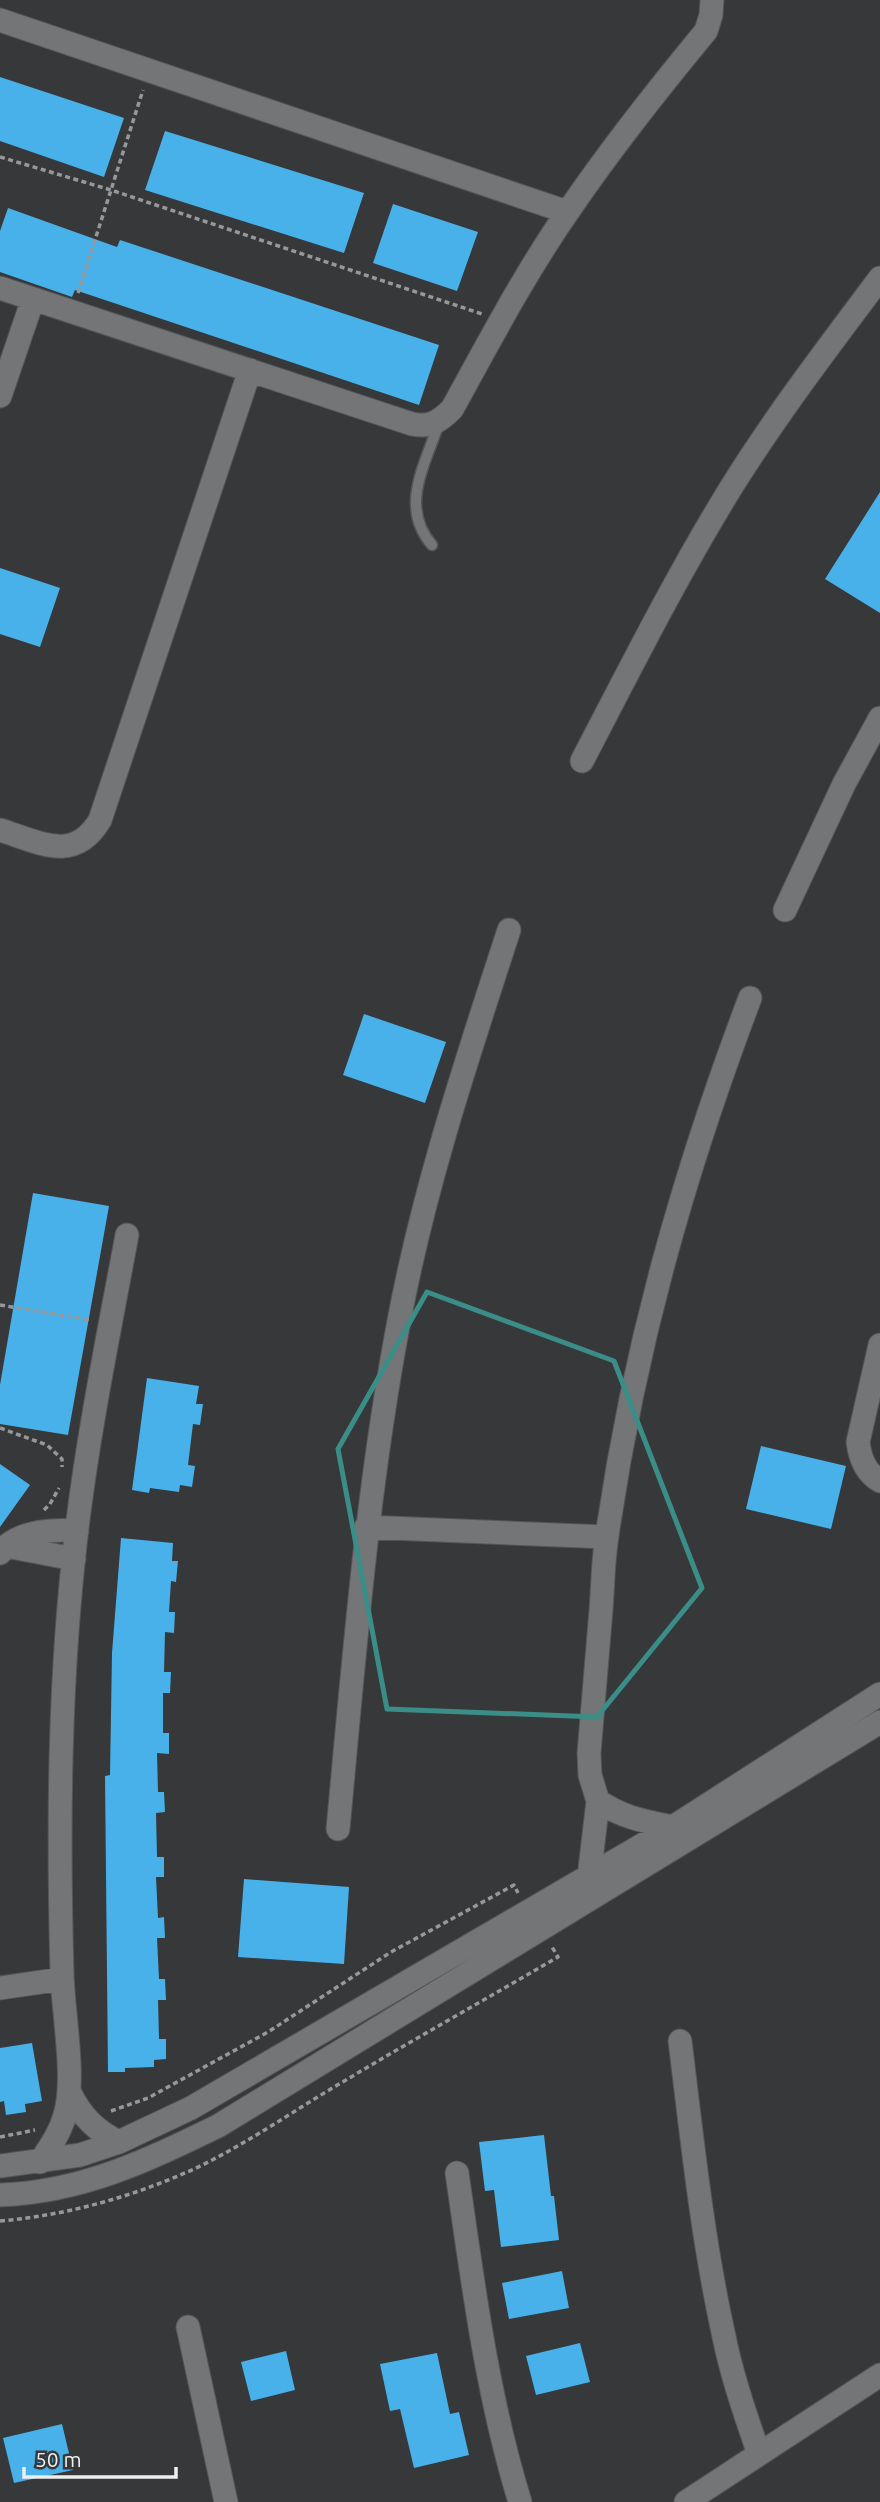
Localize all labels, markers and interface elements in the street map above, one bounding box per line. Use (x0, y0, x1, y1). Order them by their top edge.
scale bar (24, 2436, 177, 2480)
text: 50 m (35, 2447, 82, 2471)

